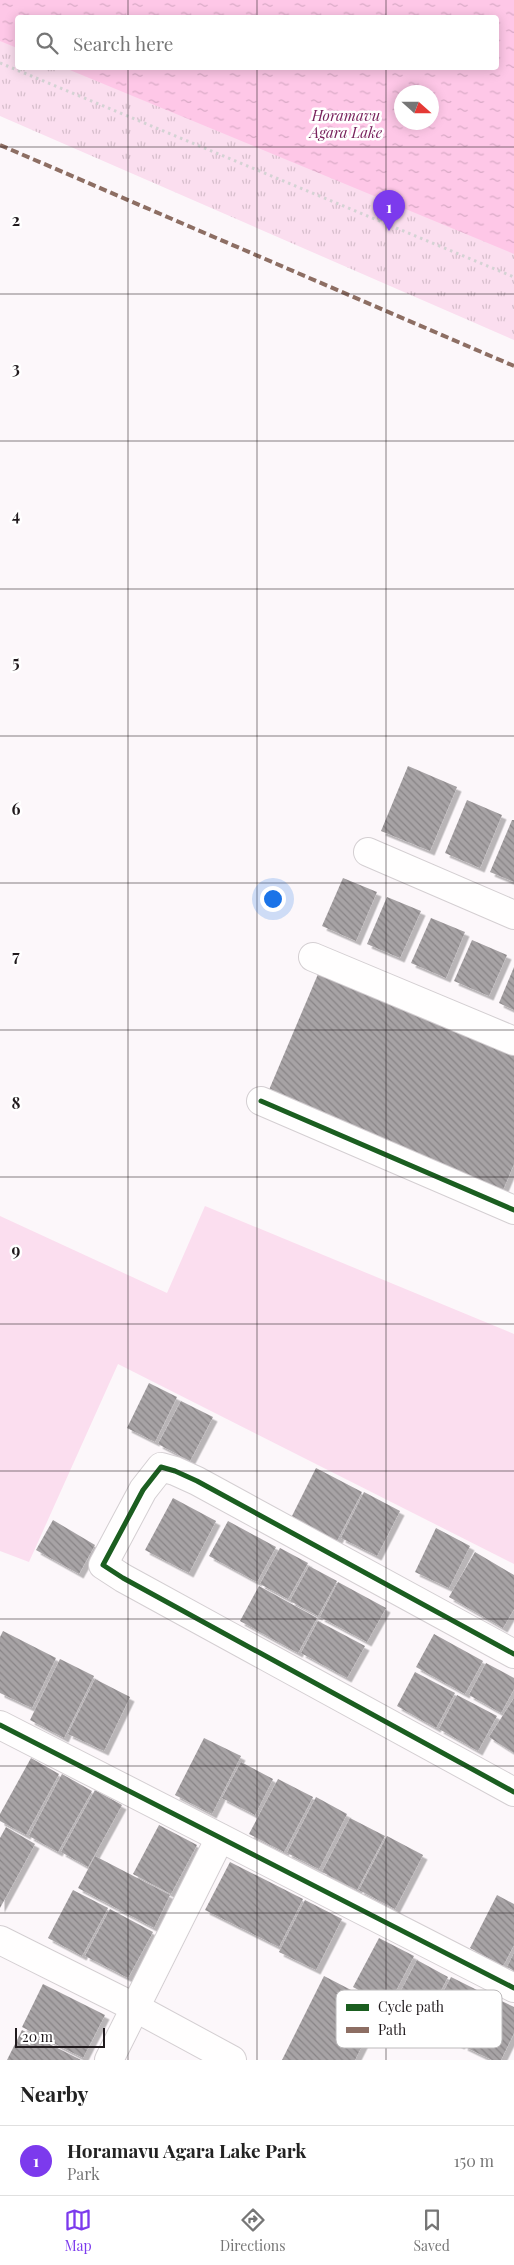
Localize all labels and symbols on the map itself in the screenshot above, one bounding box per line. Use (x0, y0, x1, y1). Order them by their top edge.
north arrow (394, 85, 439, 130)
water label: Horamavu Agara Lake (308, 105, 383, 142)
pin: 1 (373, 190, 405, 231)
text: 2 (12, 209, 20, 230)
text: 3 (12, 357, 20, 378)
text: 4 (12, 504, 20, 525)
text: 5 (12, 651, 20, 672)
text: 6 (12, 798, 21, 819)
your location (260, 886, 286, 912)
text: 7 (12, 945, 20, 966)
text: 8 (12, 1092, 21, 1113)
text: 9 (12, 1239, 21, 1260)
legend (336, 1990, 502, 2048)
text: Cycle path (378, 1997, 445, 2016)
text: Path (378, 2020, 407, 2039)
scale bar (15, 2025, 105, 2048)

